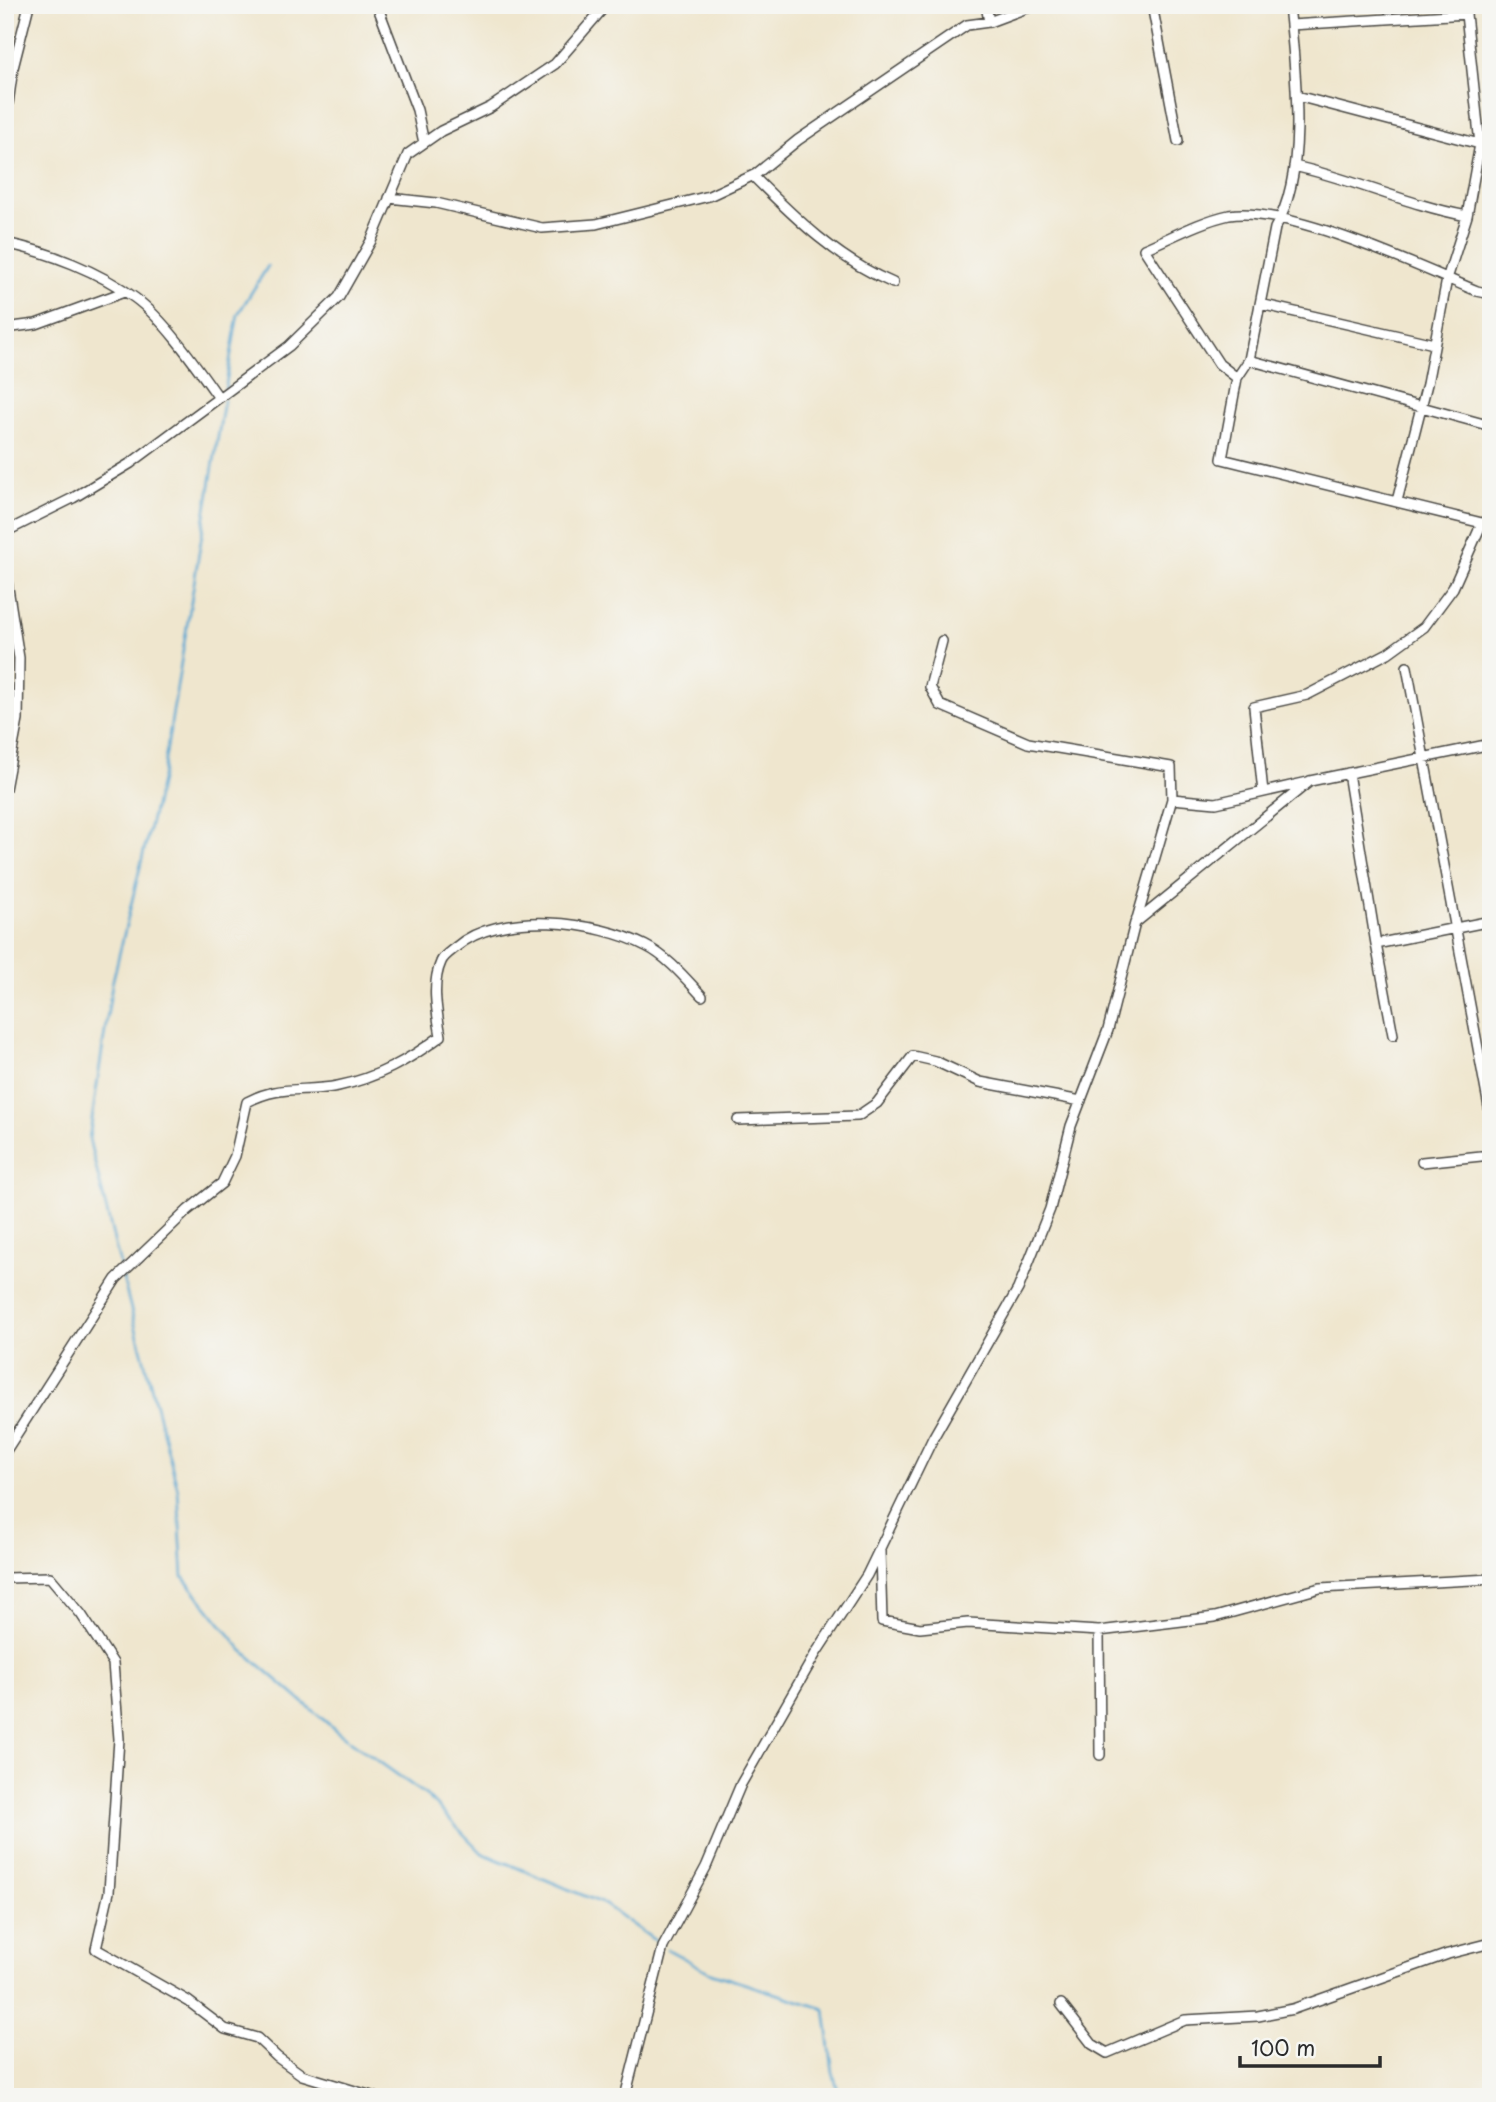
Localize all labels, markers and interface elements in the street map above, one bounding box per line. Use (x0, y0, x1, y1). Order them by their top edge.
scale bar (1240, 2025, 1380, 2069)
text: 100 m (1251, 2031, 1315, 2063)

